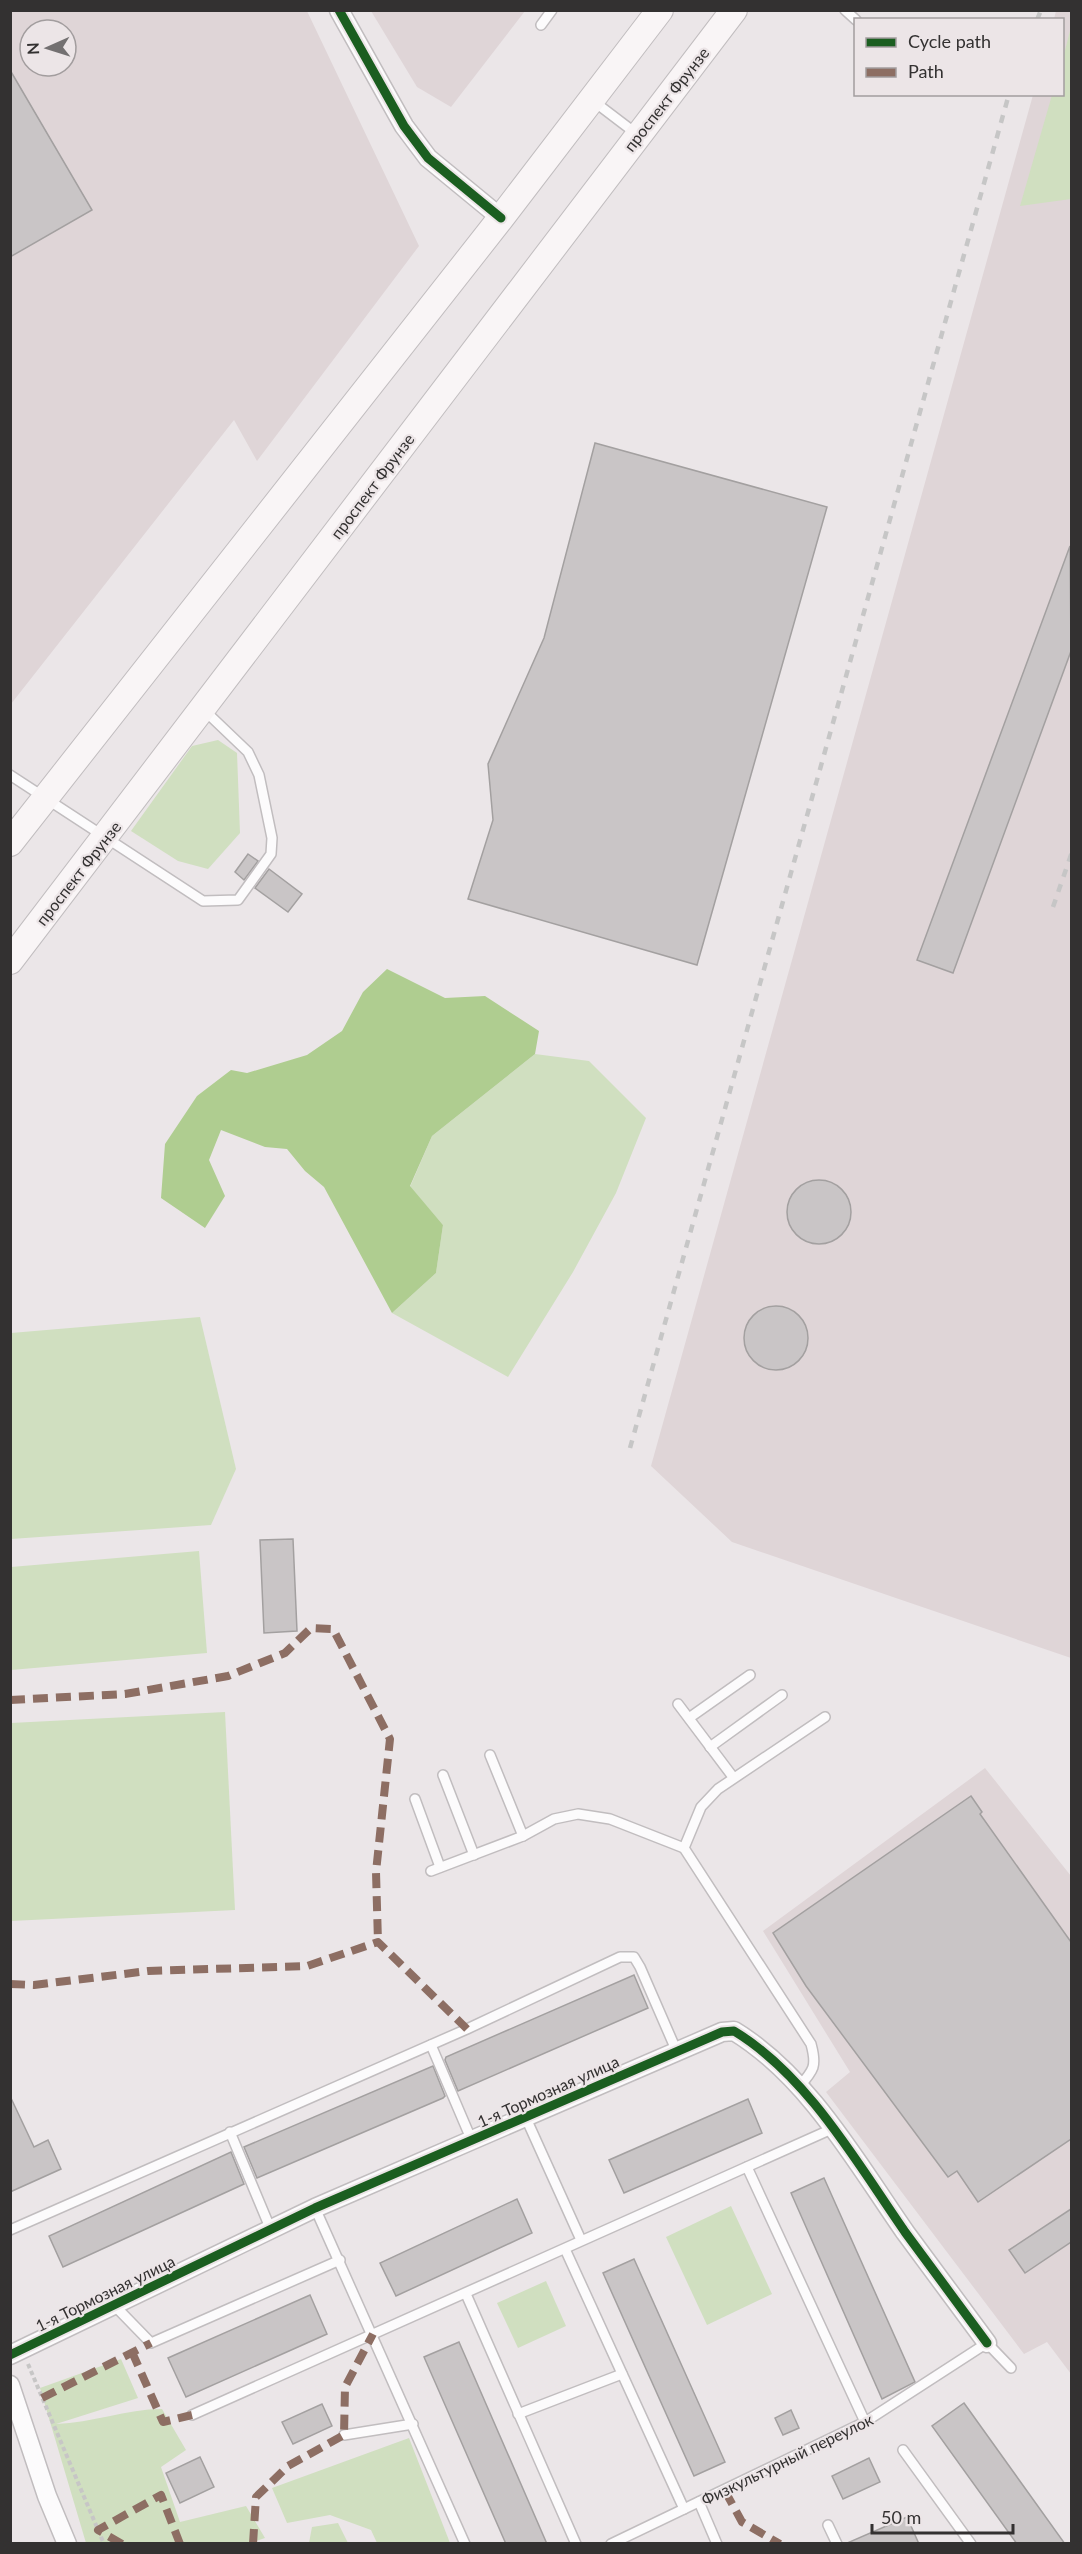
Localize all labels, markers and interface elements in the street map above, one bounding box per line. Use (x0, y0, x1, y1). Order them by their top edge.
north arrow (18, 18, 78, 78)
legend (854, 18, 1064, 96)
text: Cycle path (908, 30, 991, 52)
text: N (23, 42, 42, 55)
street label: проспект Фрунзе (620, 43, 712, 155)
text: Path (908, 60, 944, 82)
street label: проспект Фрунзе (326, 430, 418, 542)
street label: проспект Фрунзе (32, 817, 124, 929)
street label: 1-я Тормозная улица (474, 2051, 622, 2131)
street label: 1-я Тормозная улица (32, 2251, 178, 2335)
street label: Физкультурный переулок (698, 2409, 877, 2509)
scale bar (872, 2497, 1013, 2535)
text: 50 m (881, 2506, 921, 2528)

